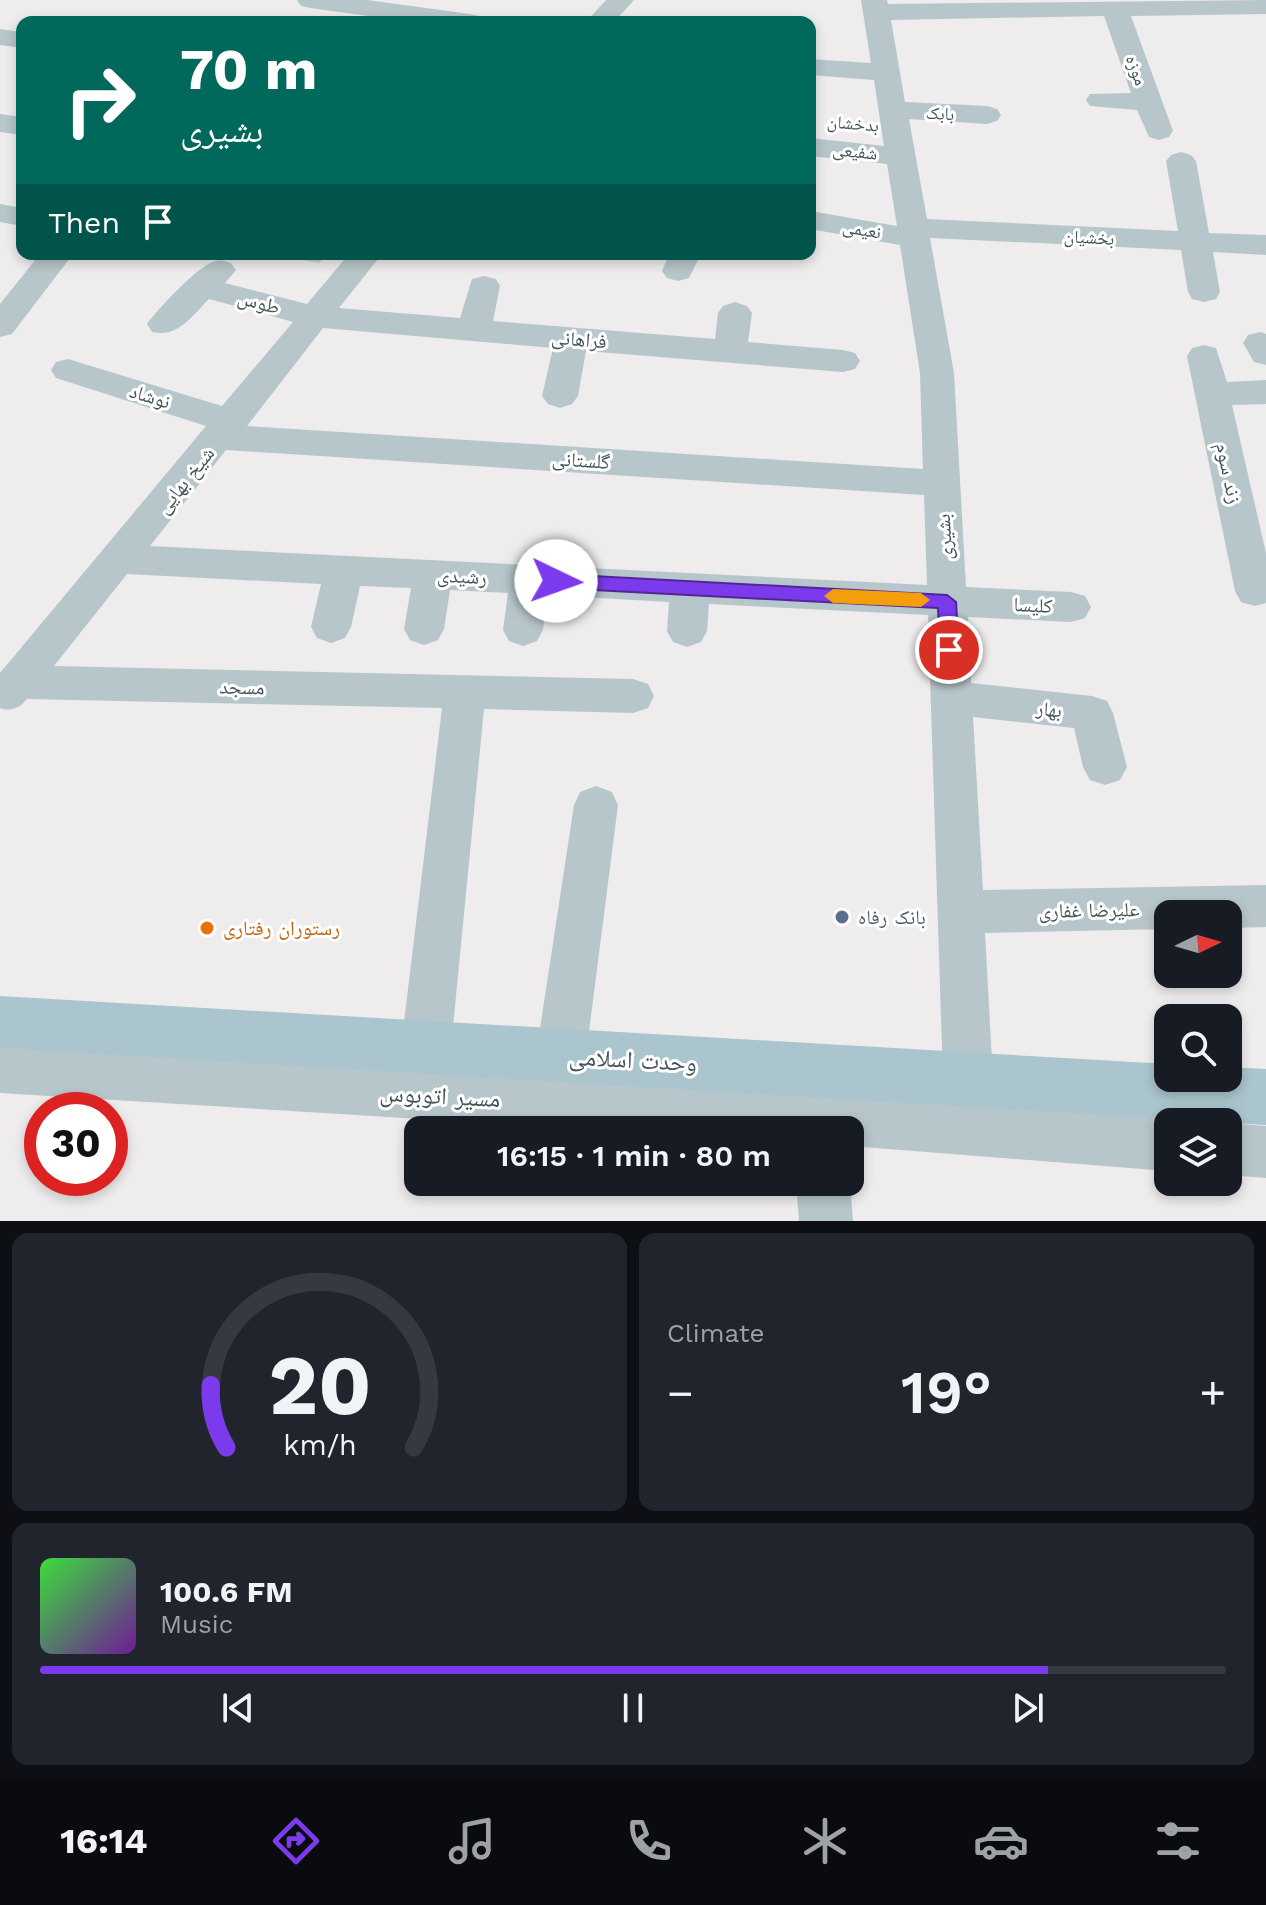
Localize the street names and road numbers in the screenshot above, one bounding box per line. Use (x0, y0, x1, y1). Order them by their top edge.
street label: موزه (1122, 52, 1152, 88)
street label: بابک (925, 102, 955, 125)
street label: بدخشان (826, 110, 880, 137)
street label: شفیعی (831, 138, 879, 165)
street label: نعیمی (841, 215, 883, 244)
street label: بخشیان (1063, 225, 1115, 250)
street label: طوس (235, 285, 283, 319)
street label: فراهانی (550, 325, 608, 353)
street label: نوشاد (127, 378, 173, 414)
street label: زند سوم (1209, 440, 1247, 506)
street label: شیخ بهایی (151, 442, 220, 519)
street label: گلستانی (551, 446, 611, 474)
street label: بشیری (931, 513, 957, 561)
street label: رشیدی (436, 563, 488, 589)
street label: کلیسا (1013, 592, 1053, 618)
street label: مسجد (219, 675, 265, 699)
street label: بهار (1034, 696, 1063, 722)
street label: علیرضا غفاری (1038, 897, 1140, 923)
street label: وحدت اسلامی (568, 1043, 698, 1077)
street label: مسیر اتوبوس (379, 1079, 501, 1113)

